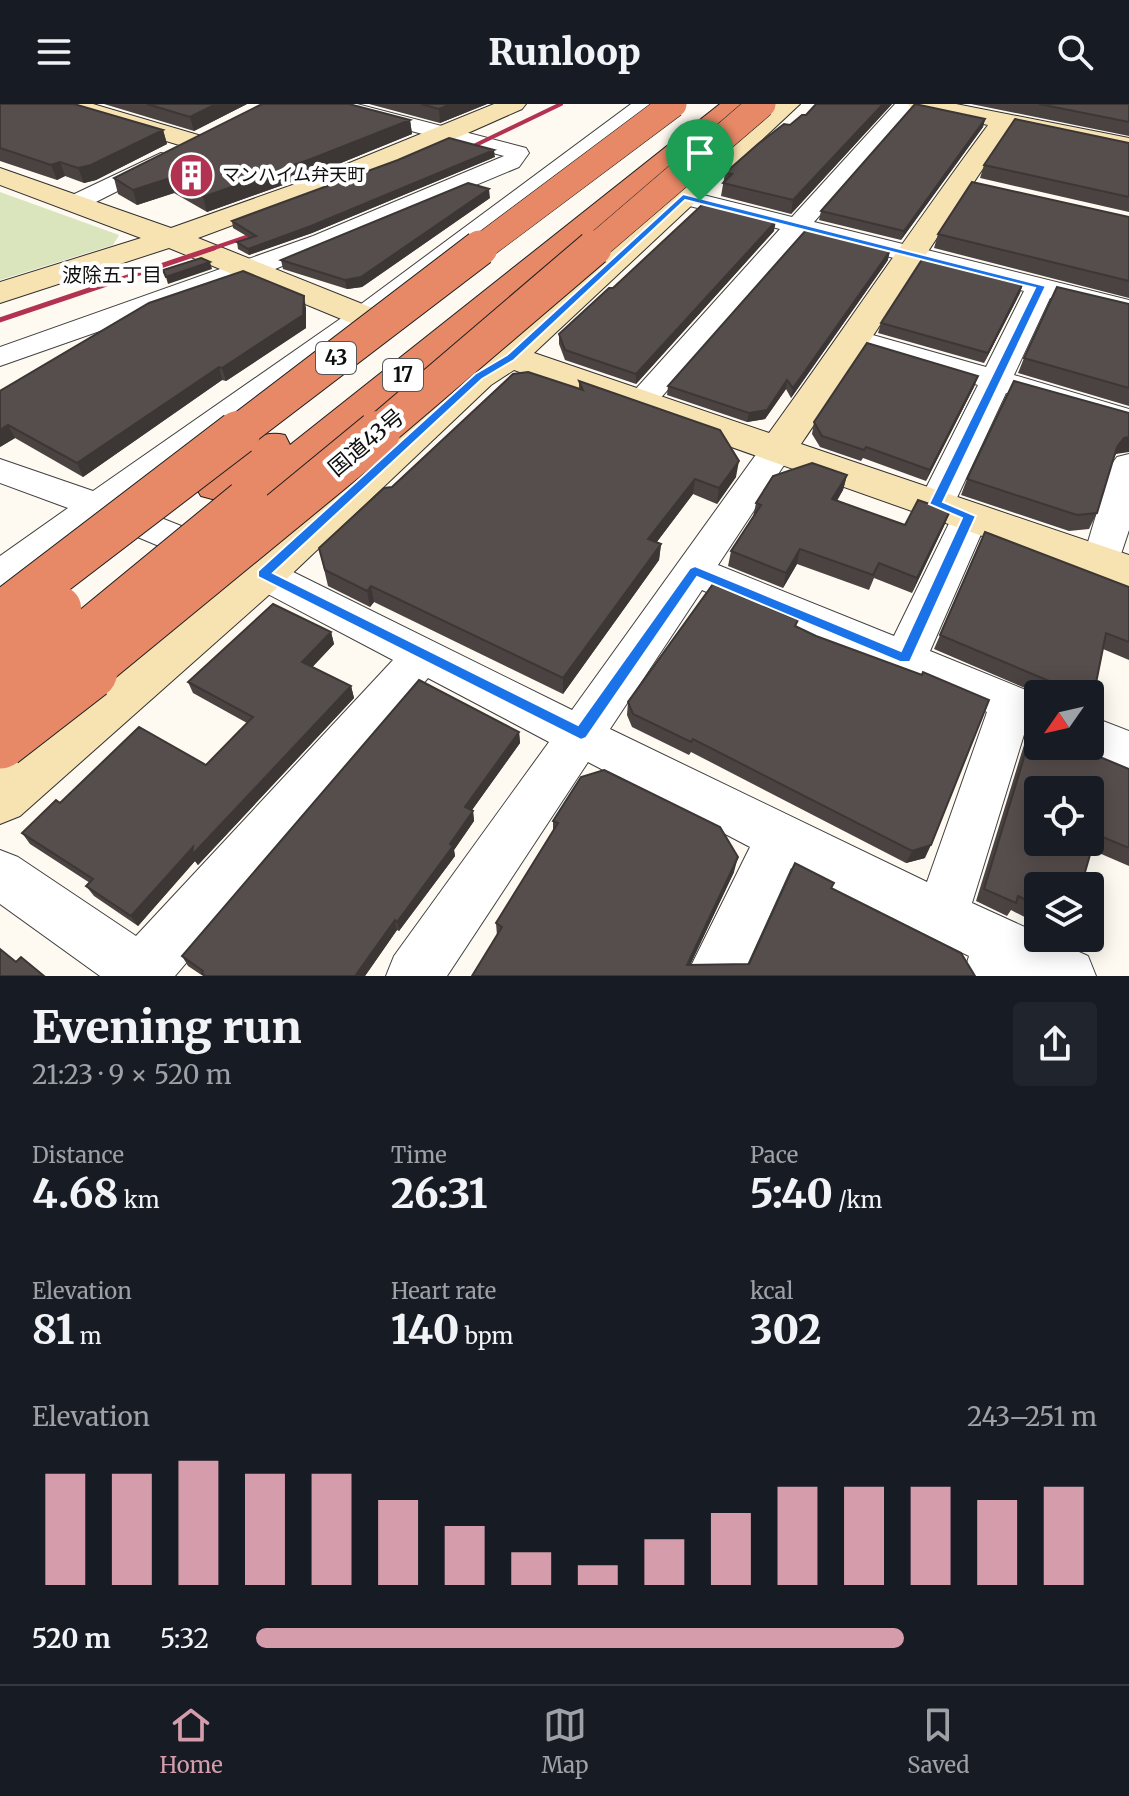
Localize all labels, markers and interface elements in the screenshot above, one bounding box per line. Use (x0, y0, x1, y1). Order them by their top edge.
icon: menu (32, 30, 76, 74)
text: Runloop (488, 30, 641, 75)
icon: search (1053, 30, 1097, 74)
pin (666, 119, 734, 201)
icon: arrive (678, 131, 722, 175)
building icon: マンハイム弁天町 (167, 151, 215, 199)
place label: マンハイム弁天町 (222, 163, 365, 186)
district label: 波除五丁目 (62, 262, 162, 287)
road number: 43 (316, 342, 356, 374)
road number: 17 (383, 359, 423, 391)
street label: 国道43号 (322, 402, 410, 482)
north arrow (1024, 680, 1104, 760)
map controls (1024, 680, 1104, 952)
button: locate (1024, 776, 1104, 856)
button: layers (1024, 872, 1104, 952)
text: Evening run (32, 1000, 301, 1055)
button: share (1013, 1002, 1097, 1086)
text: 21:23 · 9 × 520 m (32, 1058, 232, 1091)
text: Distance (32, 1141, 124, 1169)
text: Time (391, 1141, 447, 1169)
text: Pace (750, 1141, 798, 1169)
text: 4.68 (32, 1169, 119, 1219)
text: 26:31 (391, 1169, 488, 1219)
text: 5:40 (750, 1169, 833, 1219)
text: km (119, 1186, 160, 1214)
text: /km (833, 1186, 882, 1214)
text: Elevation (32, 1277, 132, 1305)
text: Heart rate (391, 1277, 496, 1305)
text: kcal (750, 1277, 793, 1305)
text: 81 (32, 1305, 75, 1355)
text: 140 (391, 1305, 460, 1355)
text: 302 (750, 1305, 821, 1355)
text: m (75, 1322, 102, 1350)
text: bpm (460, 1322, 513, 1350)
text: Elevation (32, 1400, 150, 1433)
text: 243–251 m (967, 1400, 1097, 1433)
text: 520 m (32, 1622, 111, 1655)
text: 5:32 (160, 1622, 209, 1655)
tab: Home (159, 1703, 223, 1779)
tab: Map (542, 1703, 588, 1779)
tab: Saved (907, 1703, 970, 1779)

